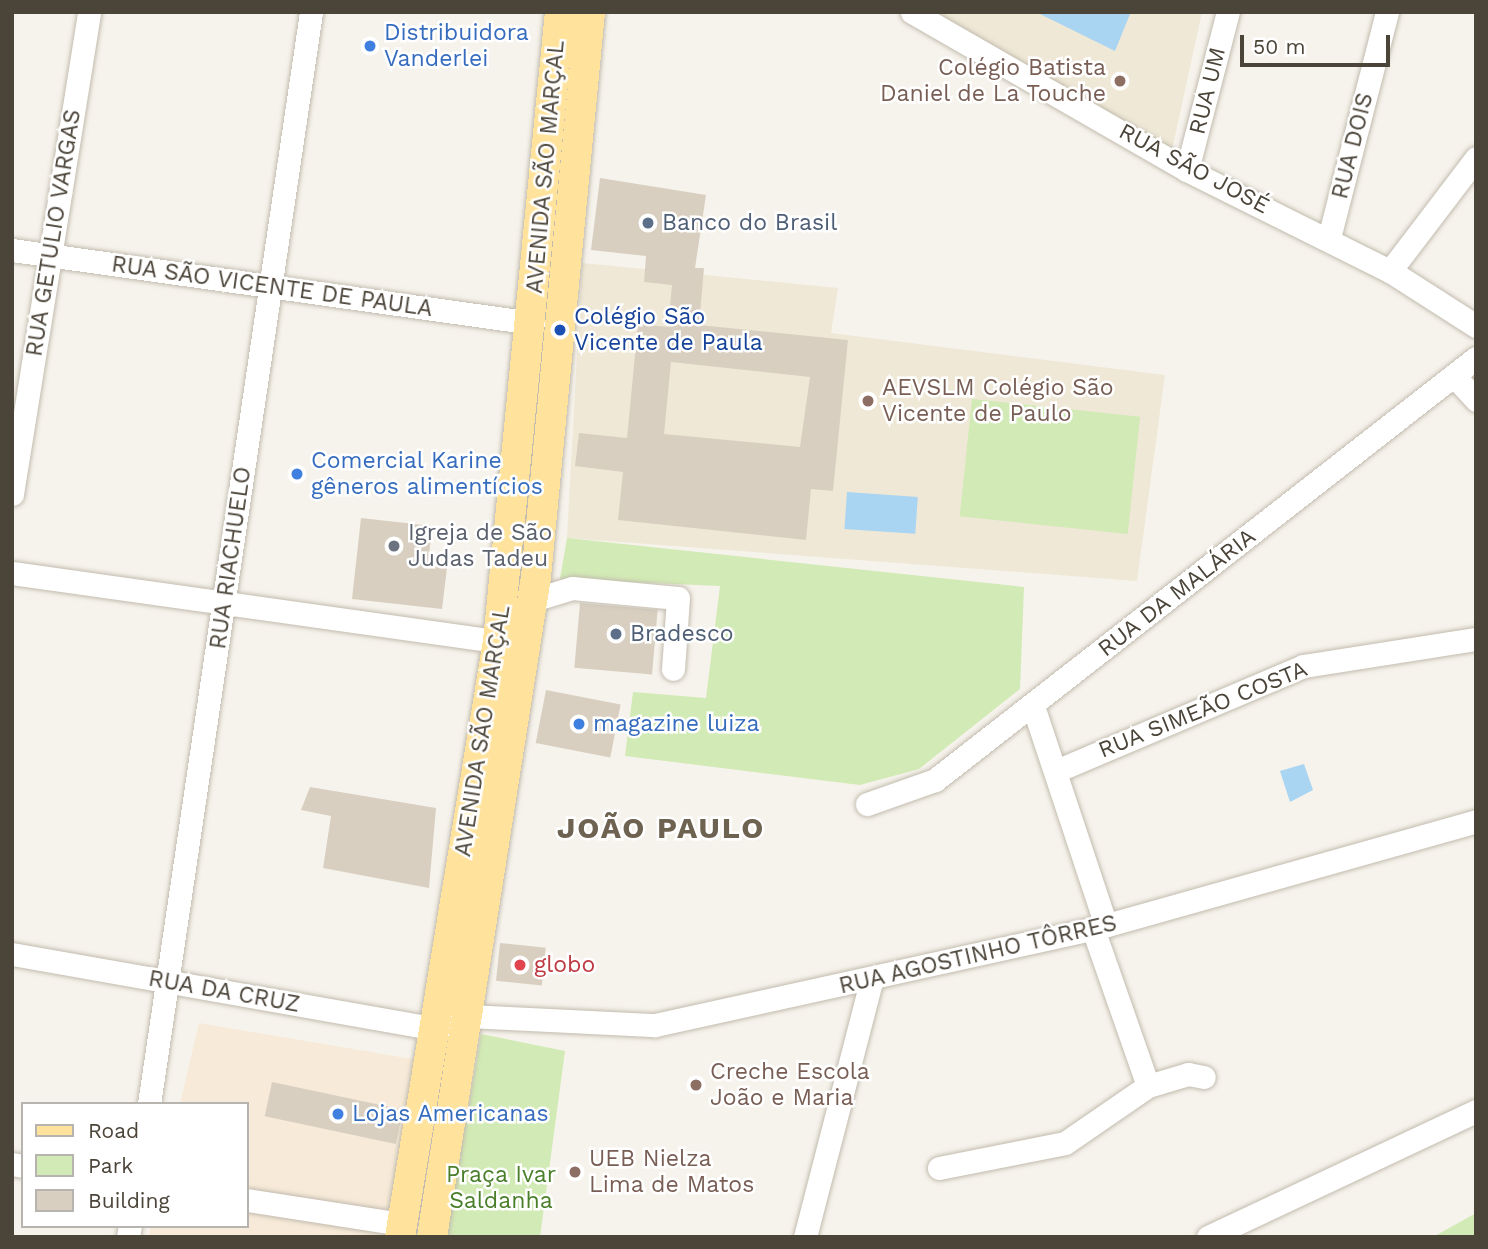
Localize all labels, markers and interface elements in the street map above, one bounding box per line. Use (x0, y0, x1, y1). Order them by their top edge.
place label: Distribuidora Vanderlei (384, 19, 529, 73)
scale bar (1243, 21, 1394, 65)
text: 50 m (1253, 34, 1305, 59)
marker: Distribuidora Vanderlei (362, 38, 378, 54)
street label: AVENIDA SÃO MARÇAL (521, 39, 571, 295)
street label: RUA UM (1184, 44, 1232, 138)
place label: Colégio Batista Daniel de La Touche (878, 54, 1106, 108)
marker: Colégio Batista Daniel de La Touche (1112, 73, 1128, 89)
street label: RUA DOIS (1326, 90, 1380, 202)
street label: RUA GETULIO VARGAS (21, 107, 87, 359)
street label: RUA SÃO JOSÉ (1113, 117, 1275, 221)
place label: Banco do Brasil (662, 209, 837, 237)
marker: Banco do Brasil (640, 215, 656, 231)
street label: RUA SÃO VICENTE DE PAULA (109, 251, 435, 323)
place label: Colégio São Vicente de Paula (574, 303, 763, 357)
marker: Colégio São Vicente de Paula (552, 322, 568, 338)
place label: AEVSLM Colégio São Vicente de Paulo (882, 374, 1114, 428)
marker: AEVSLM Colégio São Vicente de Paulo (860, 393, 876, 409)
place label: Comercial Karine gêneros alimentícios (311, 447, 543, 501)
street label: RUA RIACHUELO (204, 465, 258, 651)
marker: Comercial Karine gêneros alimentícios (289, 466, 305, 482)
place label: Igreja de São Judas Tadeu (408, 519, 553, 573)
street label: RUA DA MALÁRIA (1092, 522, 1262, 664)
marker: Igreja de São Judas Tadeu (386, 538, 402, 554)
street label: AVENIDA SÃO MARÇAL (449, 603, 517, 859)
place label: Bradesco (630, 620, 734, 648)
marker: Bradesco (608, 626, 624, 642)
street label: RUA SIMEÃO COSTA (1094, 655, 1312, 765)
place label: magazine luiza (593, 710, 760, 738)
marker: magazine luiza (571, 716, 587, 732)
district label: JOÃO PAULO (558, 810, 764, 846)
street label: RUA AGOSTINHO TÔRRES (835, 909, 1121, 1001)
place label: globo (534, 951, 595, 979)
marker: globo (512, 957, 528, 973)
street label: RUA DA CRUZ (145, 965, 303, 1019)
place label: Creche Escola João e Maria (710, 1058, 870, 1112)
marker: Creche Escola João e Maria (688, 1077, 704, 1093)
place label: Lojas Americanas (352, 1100, 549, 1128)
legend (21, 1102, 248, 1228)
marker: Lojas Americanas (330, 1106, 346, 1122)
text: Road (88, 1118, 139, 1143)
place label: UEB Nielza Lima de Matos (589, 1145, 755, 1199)
text: Park (88, 1153, 133, 1178)
park label: Praça Ivar Saldanha (446, 1161, 556, 1215)
marker: UEB Nielza Lima de Matos (567, 1164, 583, 1180)
text: Building (88, 1188, 170, 1213)

